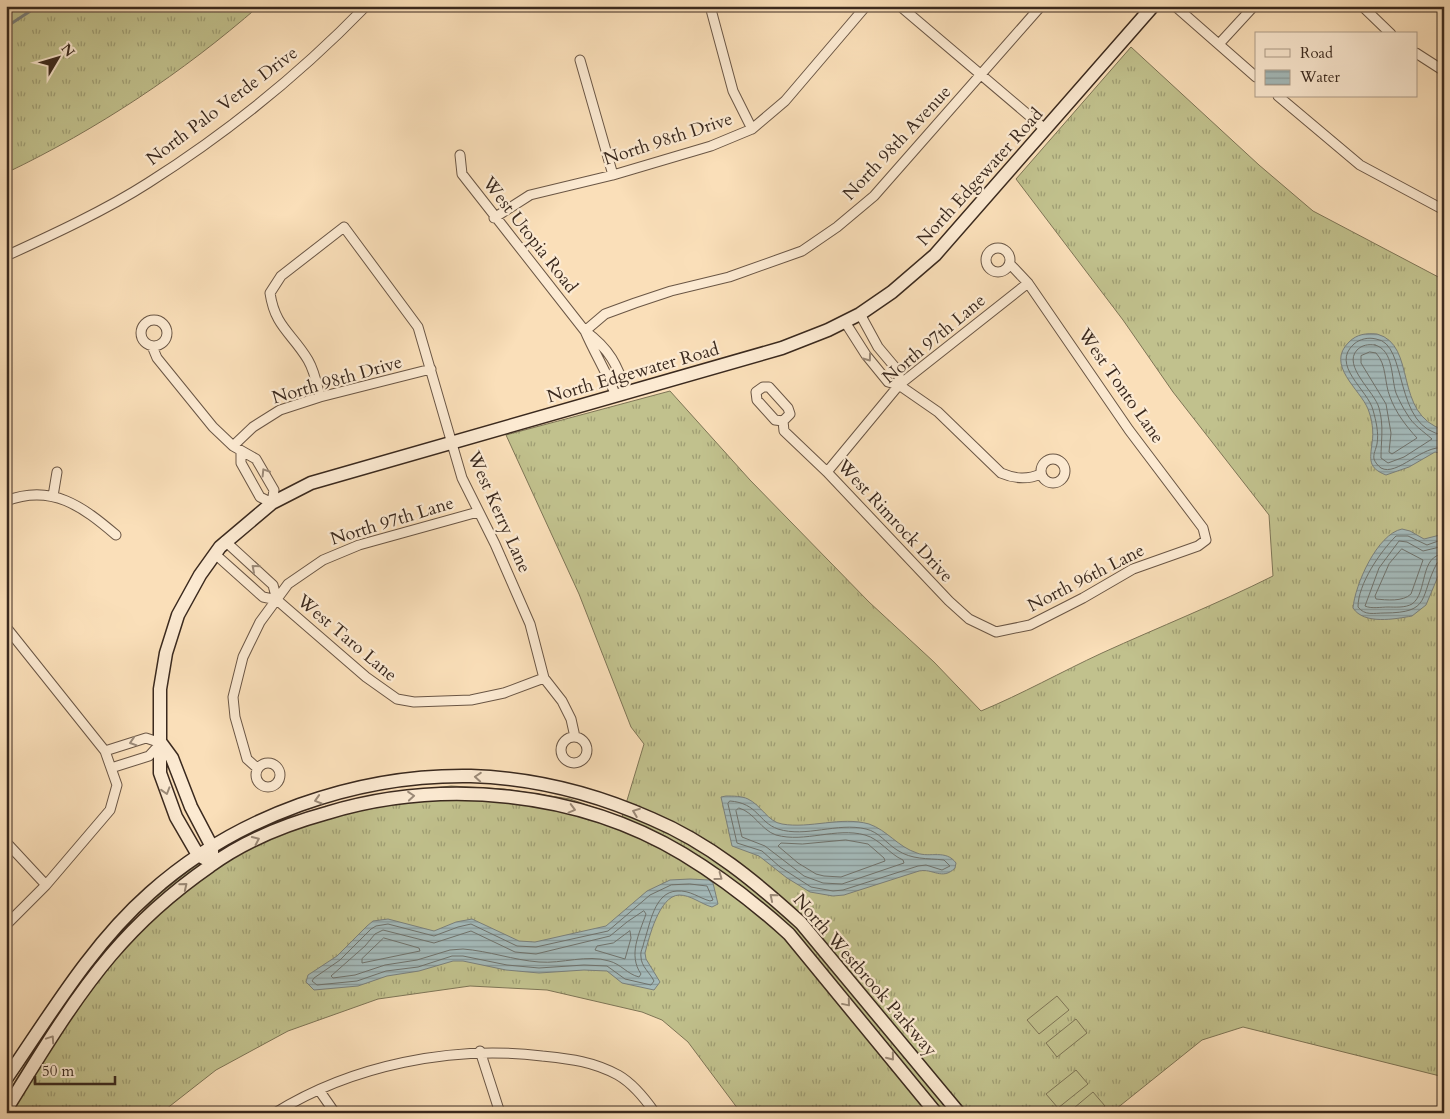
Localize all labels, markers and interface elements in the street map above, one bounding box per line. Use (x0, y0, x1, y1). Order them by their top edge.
north arrow (32, 32, 82, 82)
legend (1255, 32, 1418, 98)
text: N (57, 40, 79, 61)
street label: North Palo Verde Drive (141, 41, 303, 171)
text: Road (1300, 43, 1333, 63)
text: Water (1299, 67, 1341, 87)
street label: North 98th Avenue (837, 80, 957, 206)
street label: North Edgewater Road (911, 102, 1049, 252)
street label: North 98th Drive (600, 106, 736, 172)
street label: West Utopia Road (476, 171, 584, 299)
street label: North 97th Lane (877, 288, 991, 390)
street label: West Tonto Lane (1071, 323, 1170, 449)
street label: North Edgewater Road (544, 336, 722, 410)
street label: North 98th Drive (269, 349, 405, 411)
one-way arrow (862, 352, 871, 362)
street label: West Kerry Lane (461, 446, 537, 577)
street label: West Rimrock Drive (831, 453, 959, 588)
one-way arrow (261, 469, 271, 478)
street label: North 97th Lane (327, 490, 457, 552)
street label: North 96th Lane (1023, 538, 1149, 618)
one-way arrow (252, 565, 261, 574)
street label: West Taro Lane (291, 588, 402, 687)
one-way arrow (129, 737, 138, 747)
one-way arrow (474, 772, 482, 783)
one-way arrow (160, 787, 170, 795)
one-way arrow (407, 791, 415, 802)
one-way arrow (314, 794, 322, 804)
one-way arrow (568, 803, 577, 814)
one-way arrow (632, 808, 640, 818)
one-way arrow (251, 836, 260, 847)
one-way arrow (713, 871, 723, 880)
one-way arrow (178, 882, 187, 891)
street label: North Westbrook Parkway (787, 888, 943, 1062)
one-way arrow (770, 894, 779, 903)
one-way arrow (842, 998, 851, 1007)
one-way arrow (45, 1035, 55, 1044)
one-way arrow (886, 1052, 895, 1061)
scale bar (35, 1054, 115, 1086)
text: 50 m (42, 1061, 74, 1081)

